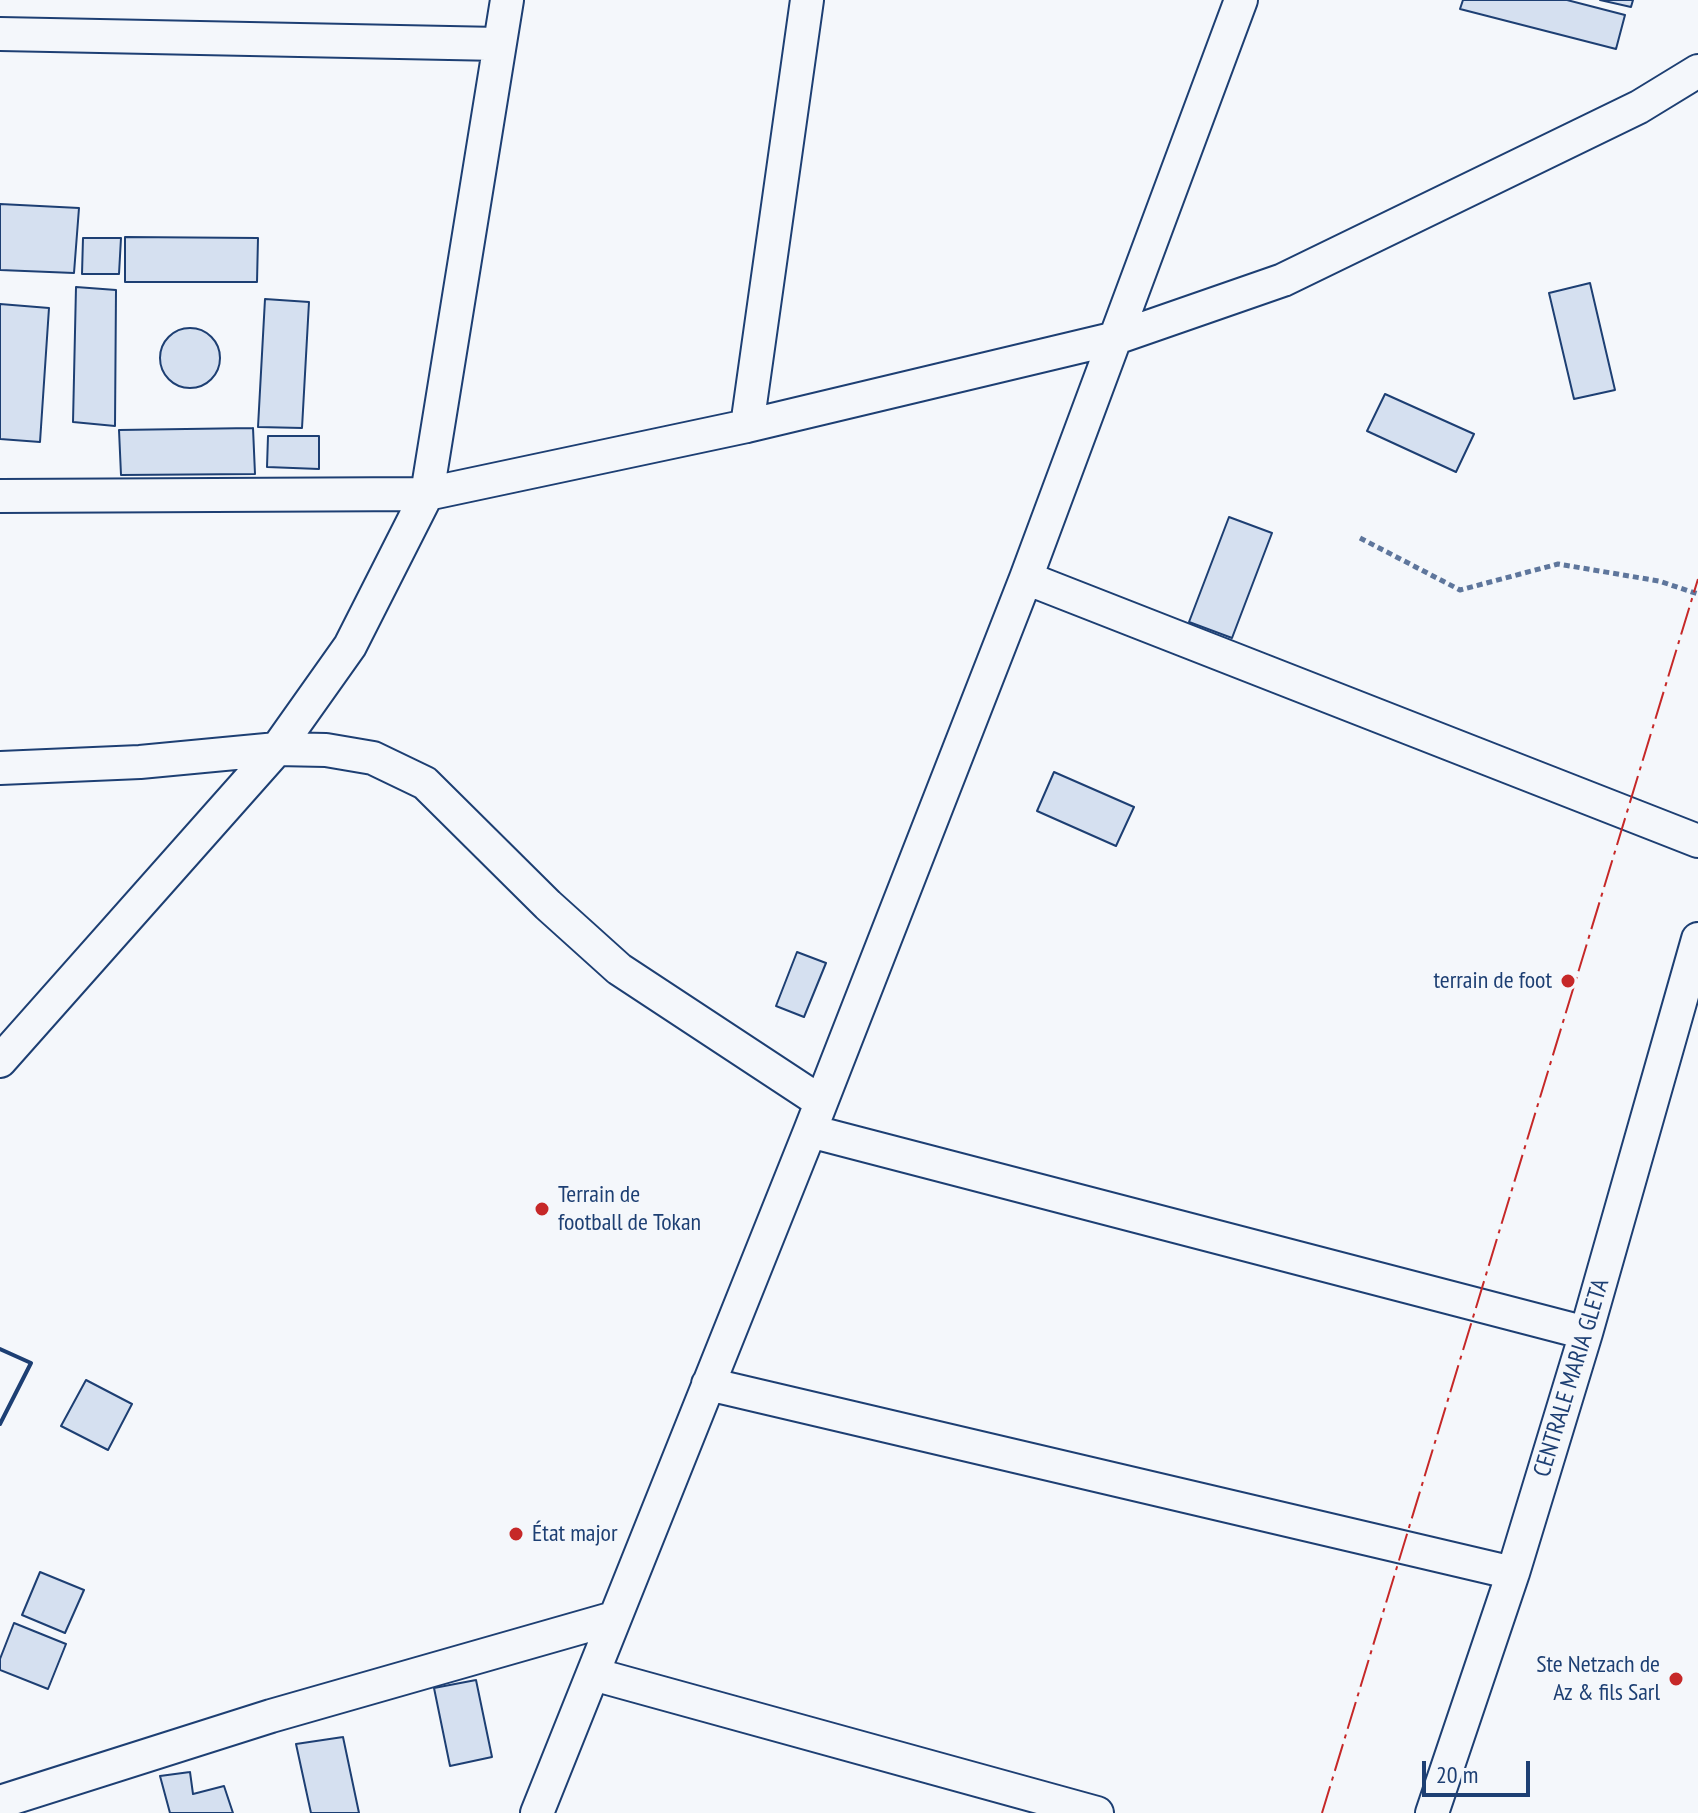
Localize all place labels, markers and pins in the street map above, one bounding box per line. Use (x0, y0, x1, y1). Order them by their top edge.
place label: terrain de foot (1433, 967, 1552, 995)
marker: terrain de foot (1559, 972, 1577, 990)
place label: Terrain de football de Tokan (558, 1181, 701, 1237)
marker: Terrain de football de Tokan (533, 1200, 551, 1218)
place label: État major (532, 1520, 618, 1548)
marker: État major (507, 1525, 525, 1543)
place label: Ste Netzach de Az & fils Sarl (1536, 1651, 1660, 1707)
marker: Ste Netzach de Az & fils Sarl (1667, 1670, 1685, 1688)

